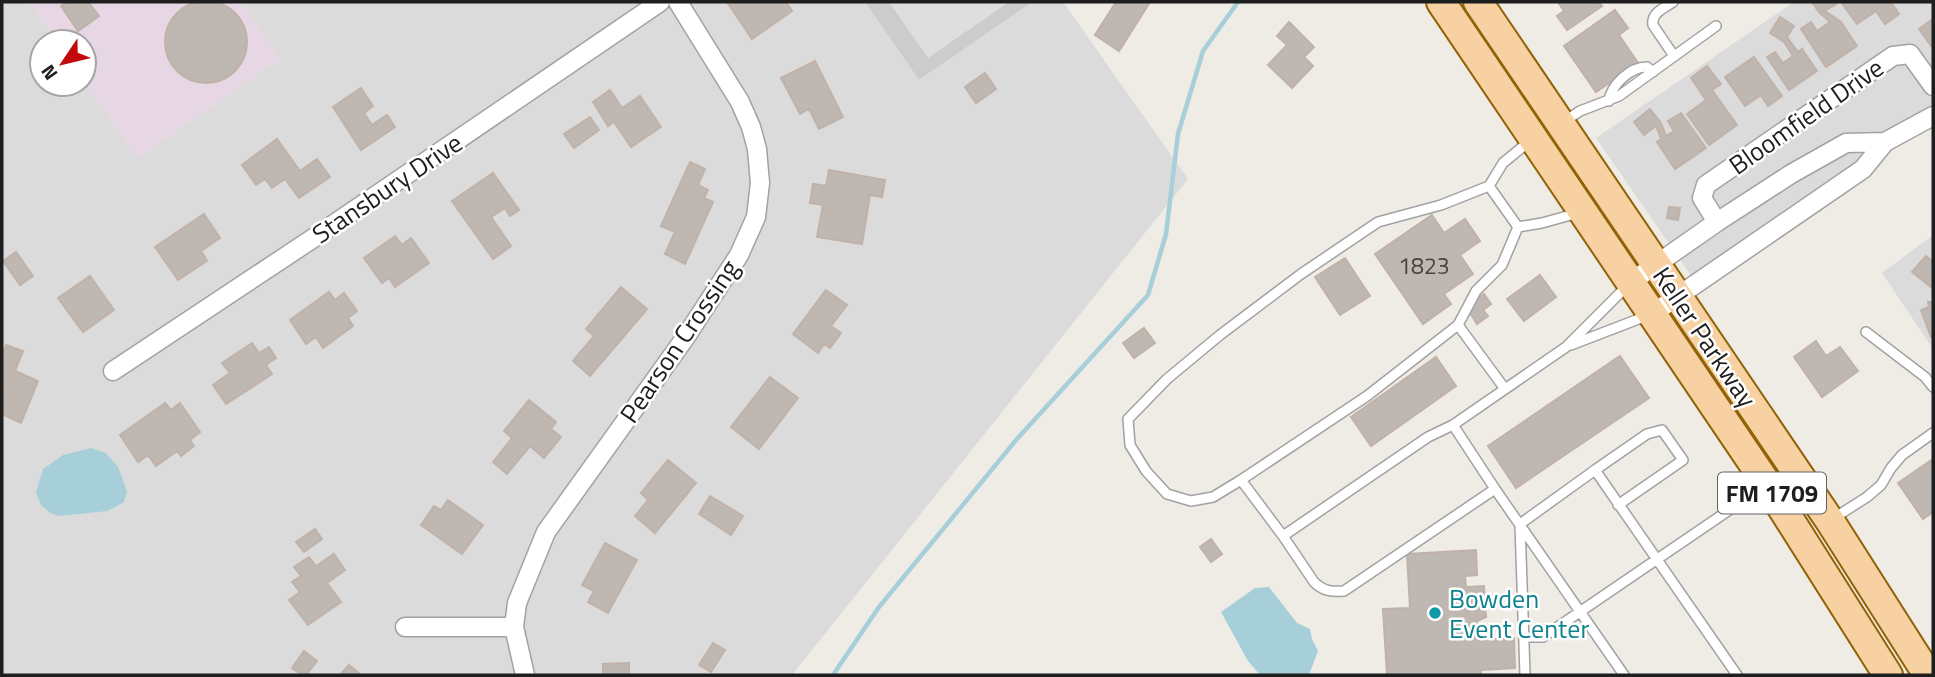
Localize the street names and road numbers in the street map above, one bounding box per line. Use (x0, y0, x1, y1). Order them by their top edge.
street label: Bloomfield Drive (1721, 48, 1891, 184)
street label: Stansbury Drive (304, 123, 470, 253)
street label: Pearson Crossing (610, 251, 748, 431)
street label: Keller Parkway (1643, 259, 1767, 415)
road number: FM 1709 (1718, 472, 1826, 514)

